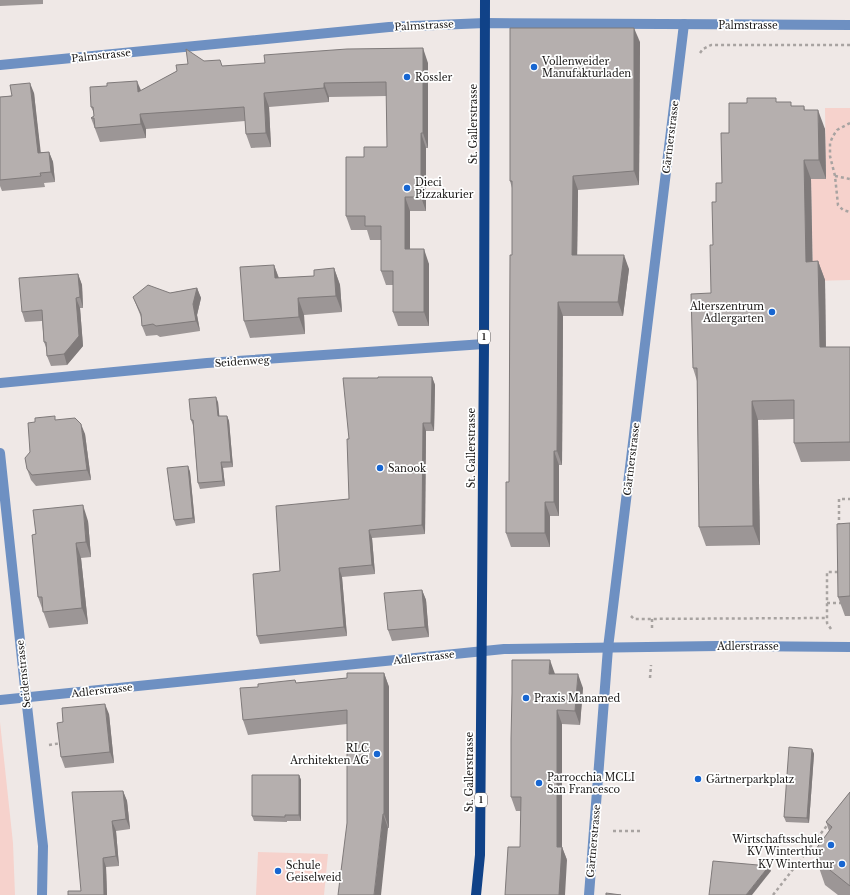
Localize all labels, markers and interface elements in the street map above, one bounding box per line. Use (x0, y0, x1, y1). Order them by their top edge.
street label: Palmstrasse (394, 17, 454, 34)
street label: Palmstrasse (718, 19, 778, 32)
street label: Palmstrasse (71, 46, 132, 65)
place label: Vollenweider Manufakturladen (541, 55, 631, 80)
marker: Vollenweider Manufakturladen (529, 62, 539, 72)
place label: Rössler (415, 71, 452, 84)
marker: Rössler (402, 72, 412, 82)
street label: St. Gallerstrasse (467, 84, 480, 164)
street label: Gärtnerstrasse (660, 99, 681, 174)
place label: Dieci Pizzakurier (415, 176, 474, 201)
marker: Dieci Pizzakurier (402, 183, 412, 193)
place label: Alterszentrum Adlergarten (689, 300, 764, 325)
marker: Alterszentrum Adlergarten (767, 307, 777, 317)
road number: 1 (478, 330, 490, 344)
street label: Seidenweg (214, 353, 271, 370)
street label: St. Gallerstrasse (465, 408, 478, 488)
street label: Gärtnerstrasse (621, 421, 642, 496)
place label: Sanook (388, 462, 427, 475)
marker: Sanook (375, 463, 385, 473)
street label: Seidenstrasse (13, 639, 34, 709)
street label: Adlerstrasse (716, 640, 779, 653)
street label: Adlerstrasse (392, 648, 456, 667)
street label: Adlerstrasse (70, 681, 134, 700)
place label: Praxis Manamed (534, 692, 620, 705)
marker: Praxis Manamed (521, 693, 531, 703)
street label: St. Gallerstrasse (463, 732, 476, 812)
place label: RLC Architekten AG (289, 742, 369, 767)
marker: RLC Architekten AG (372, 749, 382, 759)
place label: Parrocchia MCLI San Francesco (547, 771, 635, 796)
place label: Gärtnerparkplatz (706, 773, 795, 786)
marker: Gärtnerparkplatz (693, 774, 703, 784)
marker: Parrocchia MCLI San Francesco (534, 778, 544, 788)
road number: 1 (475, 793, 487, 807)
street label: Gärtnerstrasse (584, 804, 603, 878)
place label: Wirtschaftsschule KV Winterthur (731, 833, 823, 858)
marker: Wirtschaftsschule KV Winterthur (826, 840, 836, 850)
place label: KV Winterthur (758, 858, 834, 871)
place label: Schule Geiselweid (286, 859, 342, 884)
marker: KV Winterthur (837, 859, 847, 869)
marker: Schule Geiselweid (273, 866, 283, 876)

